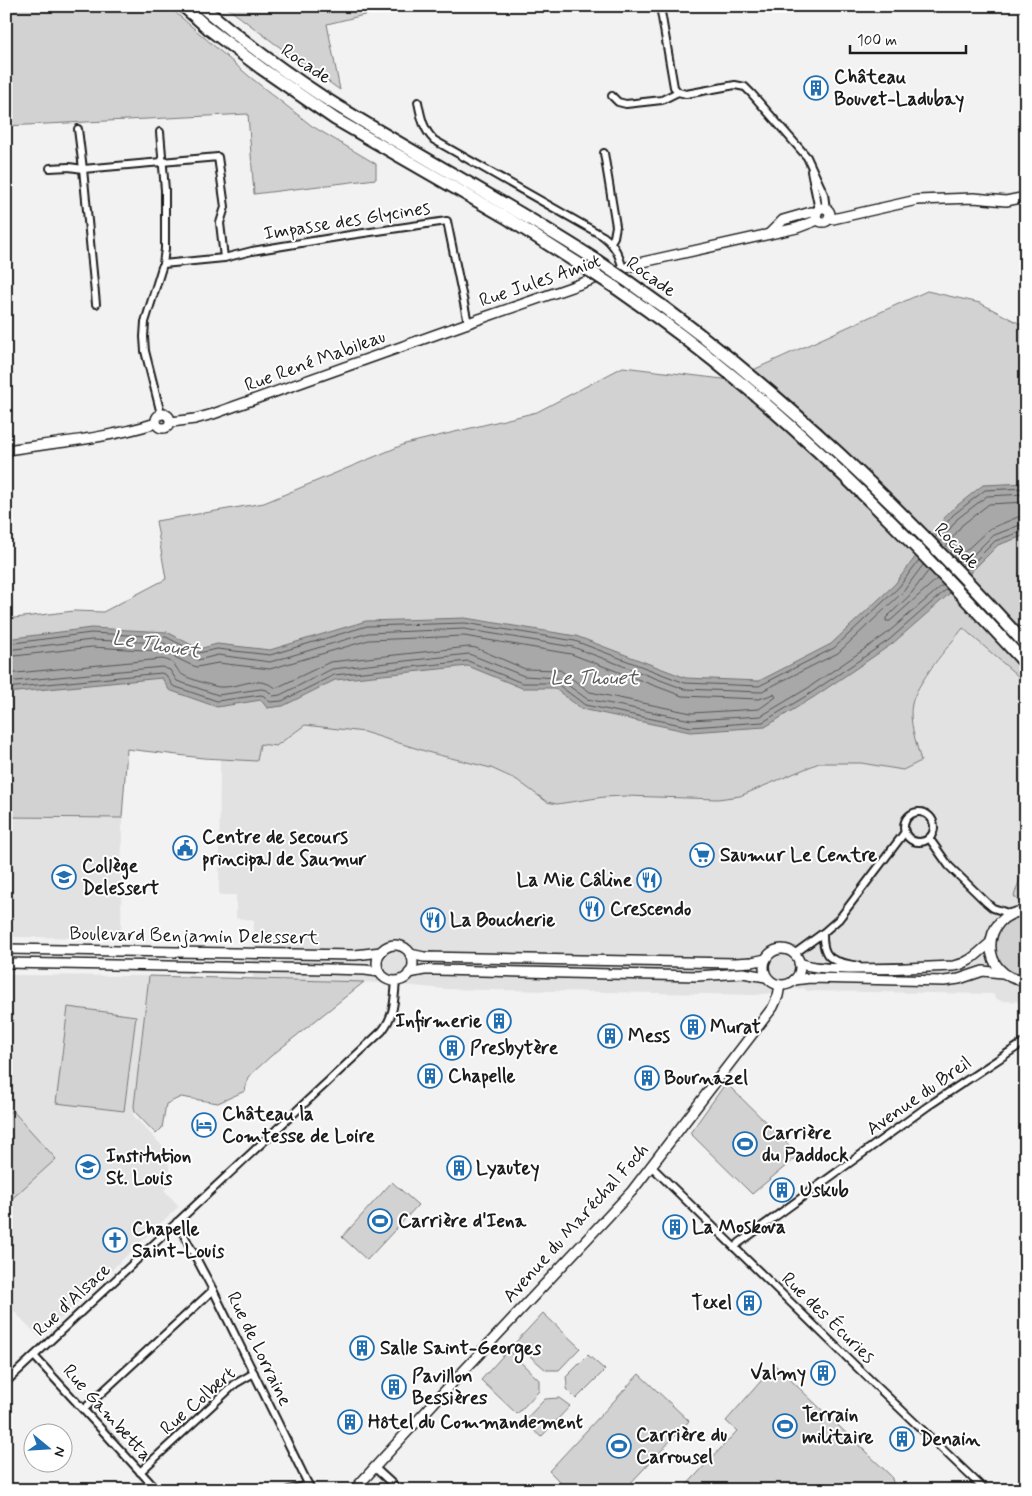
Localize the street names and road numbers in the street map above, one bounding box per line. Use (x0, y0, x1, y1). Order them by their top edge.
street label: Rocade (276, 38, 336, 90)
street label: Impasse des Glycines (262, 195, 432, 247)
street label: Rue Jules Amiot (476, 249, 604, 313)
street label: Rocade (621, 251, 681, 303)
street label: Rue René Mabileau (241, 324, 389, 398)
street label: Rocade (929, 517, 985, 575)
street label: Boulevard Benjamin Delessert (69, 921, 319, 952)
street label: Avenue du Breil (861, 1050, 977, 1142)
street label: Avenue du Maréchal Foch (497, 1138, 655, 1308)
street label: Rue d'Alsace (28, 1258, 116, 1342)
street label: Rue des Écuries (776, 1266, 881, 1369)
street label: Rue de Lorraine (221, 1288, 297, 1410)
street label: Rue Gambetta (57, 1359, 157, 1467)
street label: Rue Colbert (155, 1361, 241, 1441)

